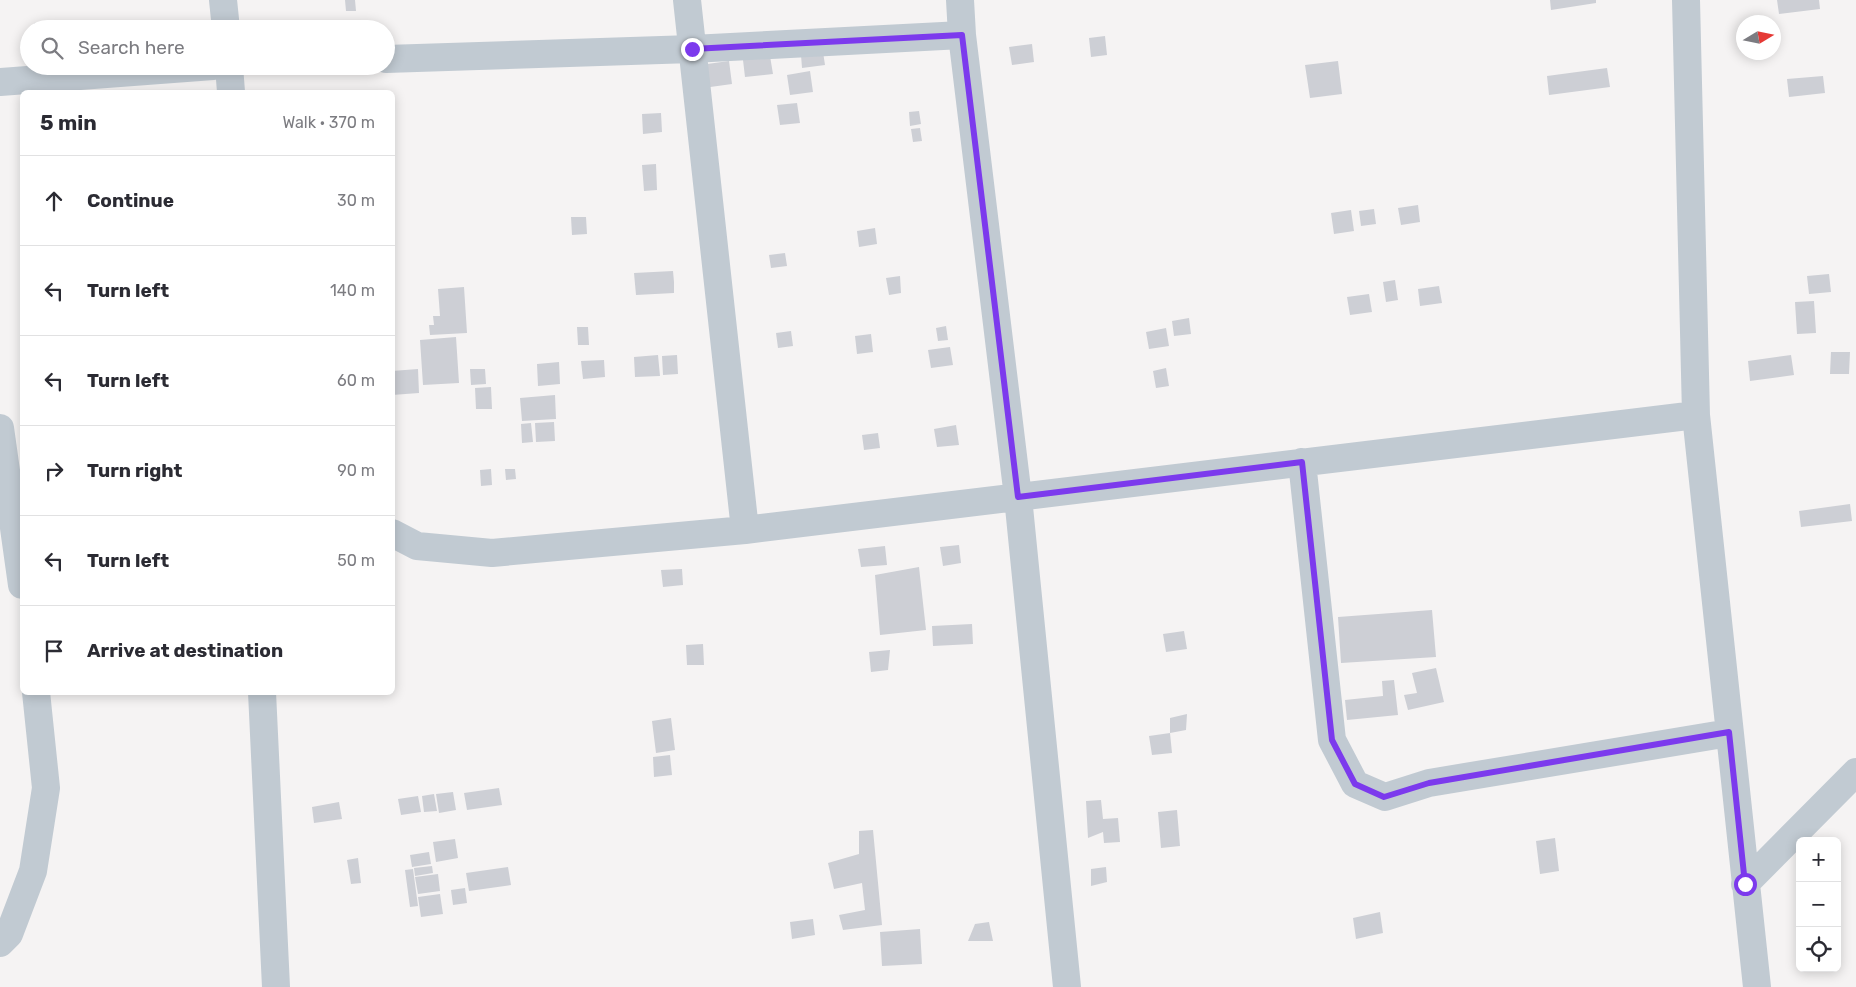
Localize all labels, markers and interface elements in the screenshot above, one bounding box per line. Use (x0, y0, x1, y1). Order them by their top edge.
north arrow (1736, 15, 1781, 60)
search box (20, 20, 395, 75)
icon: search (38, 34, 66, 62)
text: Search here (78, 36, 185, 59)
route end (681, 38, 704, 61)
text: 5 min (40, 110, 97, 135)
text: Walk · 370 m (282, 113, 375, 132)
icon: ahead (40, 187, 68, 215)
text: Continue (87, 189, 174, 212)
text: 30 m (337, 191, 375, 210)
icon: left (40, 277, 68, 305)
text: Turn left (87, 279, 169, 302)
text: 140 m (330, 281, 375, 300)
icon: left (40, 367, 68, 395)
text: Turn left (87, 369, 169, 392)
text: 60 m (337, 371, 375, 390)
icon: right (40, 457, 68, 485)
text: Turn right (87, 459, 182, 482)
text: 90 m (337, 461, 375, 480)
icon: left (40, 547, 68, 575)
text: Turn left (87, 549, 169, 572)
text: 50 m (337, 551, 375, 570)
icon: arrive (40, 637, 68, 665)
text: Arrive at destination (87, 639, 283, 662)
map controls (1796, 837, 1841, 972)
button: + (1796, 837, 1841, 882)
route start (1734, 873, 1757, 896)
button: − (1796, 882, 1841, 927)
button: locate (1796, 927, 1841, 972)

